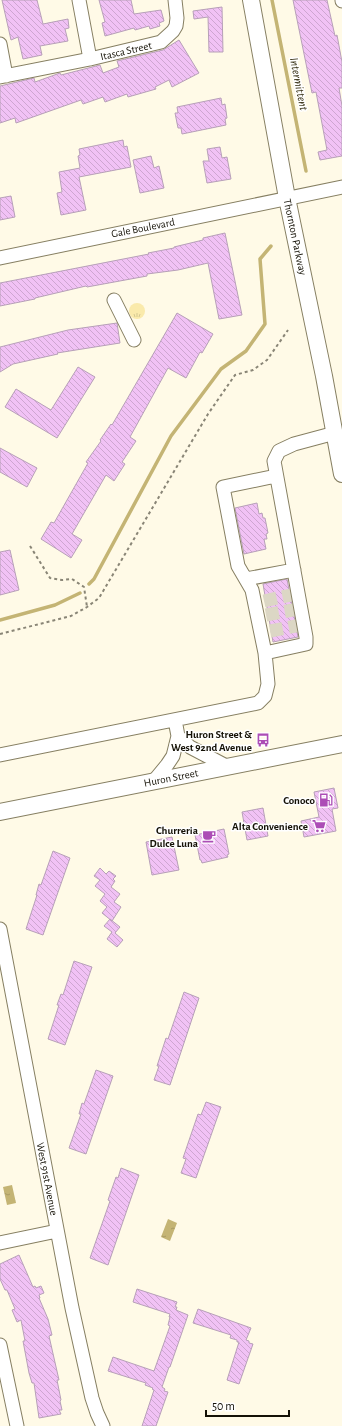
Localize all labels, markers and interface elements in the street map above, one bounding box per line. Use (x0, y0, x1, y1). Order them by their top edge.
street label: Itasca Street (99, 40, 153, 62)
water label: Intermittent (288, 56, 310, 112)
street label: Thornton Parkway (282, 198, 308, 276)
street label: Gale Boulevard (110, 216, 176, 240)
place label: Huron Street & West 92nd Avenue (171, 729, 252, 753)
bus stop icon: Huron Street & West 92nd Avenue (255, 732, 271, 748)
street label: Huron Street (143, 767, 200, 789)
fuel station icon: Conoco (318, 792, 334, 808)
place label: Conoco (283, 795, 316, 806)
supermarket icon: Alta Convenience (311, 818, 327, 834)
place label: Alta Convenience (232, 821, 308, 832)
place label: Churreria Dulce Luna (150, 825, 199, 849)
cafe icon: Churreria Dulce Luna (201, 828, 217, 844)
street label: West 91st Avenue (35, 1142, 59, 1216)
scale bar (206, 1392, 289, 1418)
text: 50 m (212, 1400, 235, 1412)

